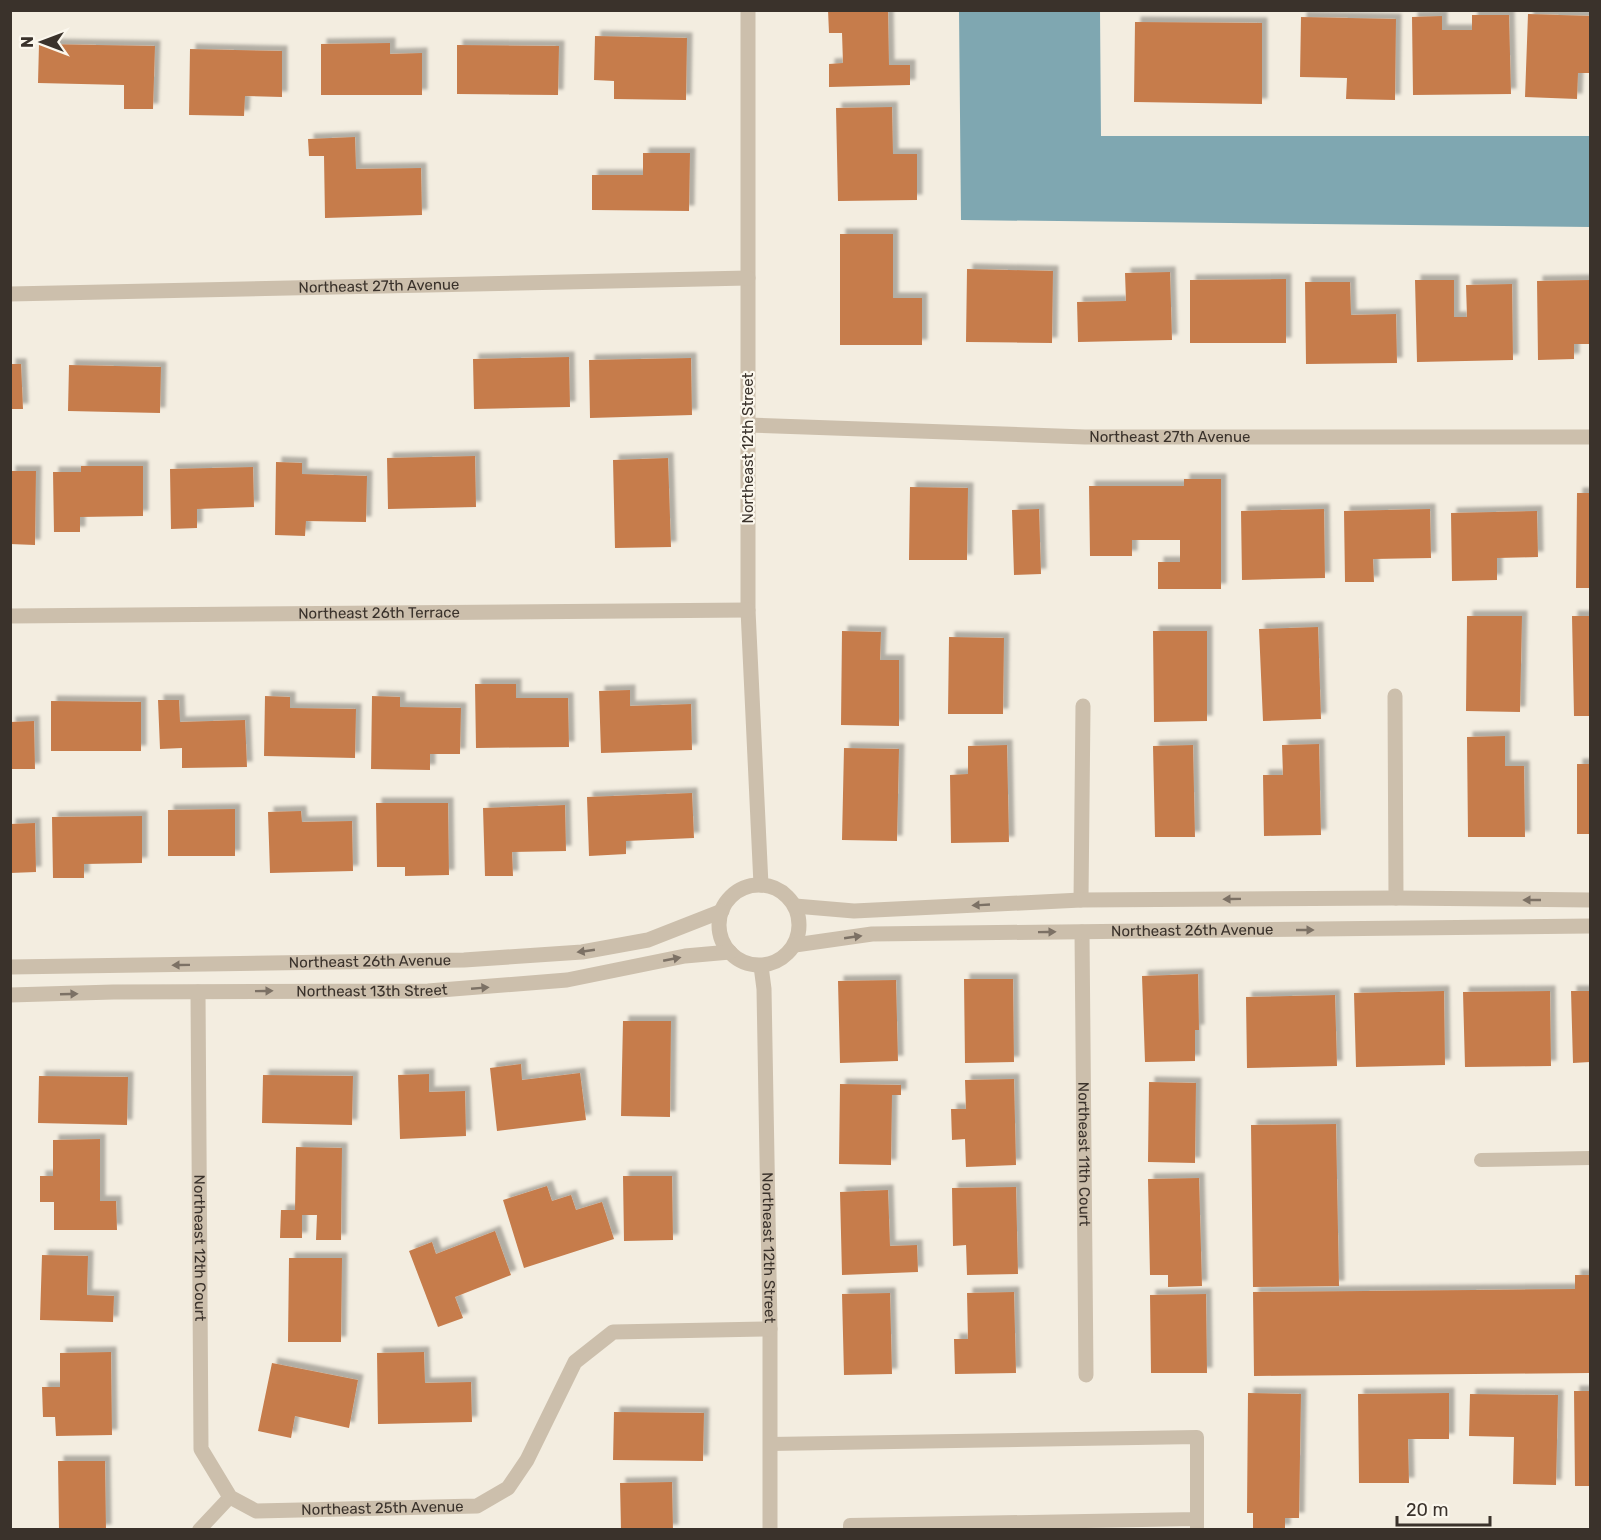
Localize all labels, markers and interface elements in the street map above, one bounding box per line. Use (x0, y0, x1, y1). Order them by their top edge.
north arrow (12, 12, 72, 72)
text: N (18, 36, 37, 48)
street label: Northeast 27th Avenue (298, 275, 460, 297)
street label: Northeast 12th Street (739, 372, 757, 523)
street label: Northeast 27th Avenue (1089, 428, 1250, 446)
street label: Northeast 26th Terrace (298, 603, 460, 623)
one-way arrow (1223, 894, 1242, 904)
one-way arrow (1523, 895, 1542, 905)
one-way arrow (971, 900, 990, 909)
street label: Northeast 26th Avenue (1111, 921, 1273, 940)
one-way arrow (1296, 925, 1315, 935)
one-way arrow (1038, 927, 1057, 937)
one-way arrow (843, 932, 862, 941)
one-way arrow (576, 947, 595, 956)
street label: Northeast 26th Avenue (289, 951, 451, 972)
one-way arrow (663, 954, 682, 963)
one-way arrow (172, 960, 191, 969)
street label: Northeast 13th Street (296, 980, 448, 1000)
one-way arrow (470, 983, 489, 993)
one-way arrow (254, 986, 273, 996)
one-way arrow (59, 989, 78, 998)
street label: Northeast 11th Court (1074, 1082, 1094, 1226)
street label: Northeast 12th Street (758, 1172, 779, 1324)
street label: Northeast 12th Court (190, 1175, 209, 1322)
scale bar (1397, 1489, 1490, 1527)
street label: Northeast 25th Avenue (301, 1497, 464, 1519)
text: 20 m (1406, 1499, 1448, 1521)

